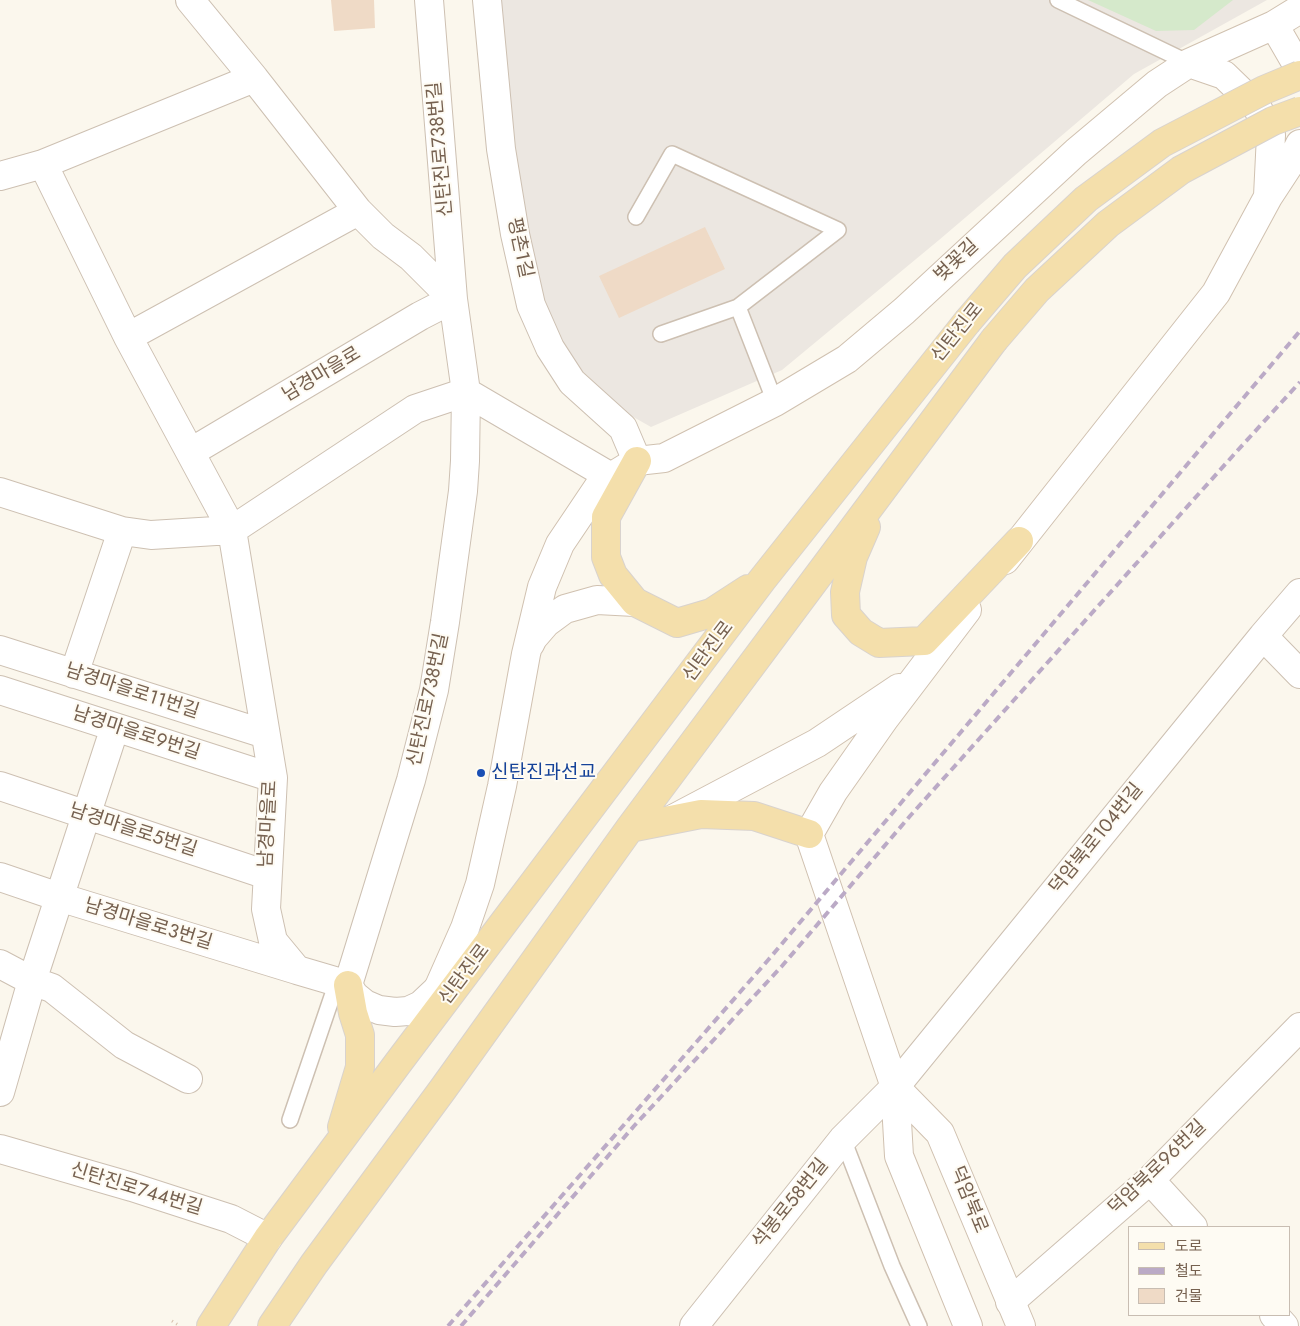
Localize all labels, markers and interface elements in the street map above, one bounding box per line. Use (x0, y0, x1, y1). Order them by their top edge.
street label: 신탄진로738번길 (424, 80, 458, 218)
street label: 평촌1길 (502, 216, 536, 280)
street label: 벚꽃길 (930, 235, 984, 287)
street label: 신탄진로 (927, 299, 989, 367)
street label: 남경마을로 (279, 343, 365, 407)
street label: 신탄진로 (679, 617, 739, 687)
street label: 신탄진로738번길 (404, 631, 454, 769)
street label: 남경마을로11번길 (62, 660, 202, 724)
street label: 남경마을로9번길 (69, 703, 203, 765)
place label: 신탄진과선교 (491, 762, 596, 784)
marker: 신탄진과선교 (475, 767, 487, 779)
street label: 덕암북로104번길 (1045, 779, 1149, 899)
street label: 남경마을로 (255, 780, 283, 868)
street label: 남경마을로5번길 (66, 800, 200, 862)
street label: 남경마을로3번길 (81, 895, 215, 955)
street label: 신탄진로 (435, 940, 495, 1010)
street label: 덕암북로96번길 (1104, 1116, 1212, 1220)
street label: 석봉로58번길 (748, 1155, 834, 1253)
street label: 신탄진로744번길 (67, 1159, 205, 1221)
street label: 덕암북로 (944, 1163, 992, 1237)
legend (1128, 1226, 1290, 1316)
text: 도로 (1175, 1235, 1203, 1257)
text: 철도 (1175, 1260, 1203, 1282)
text: 건물 (1175, 1285, 1203, 1307)

